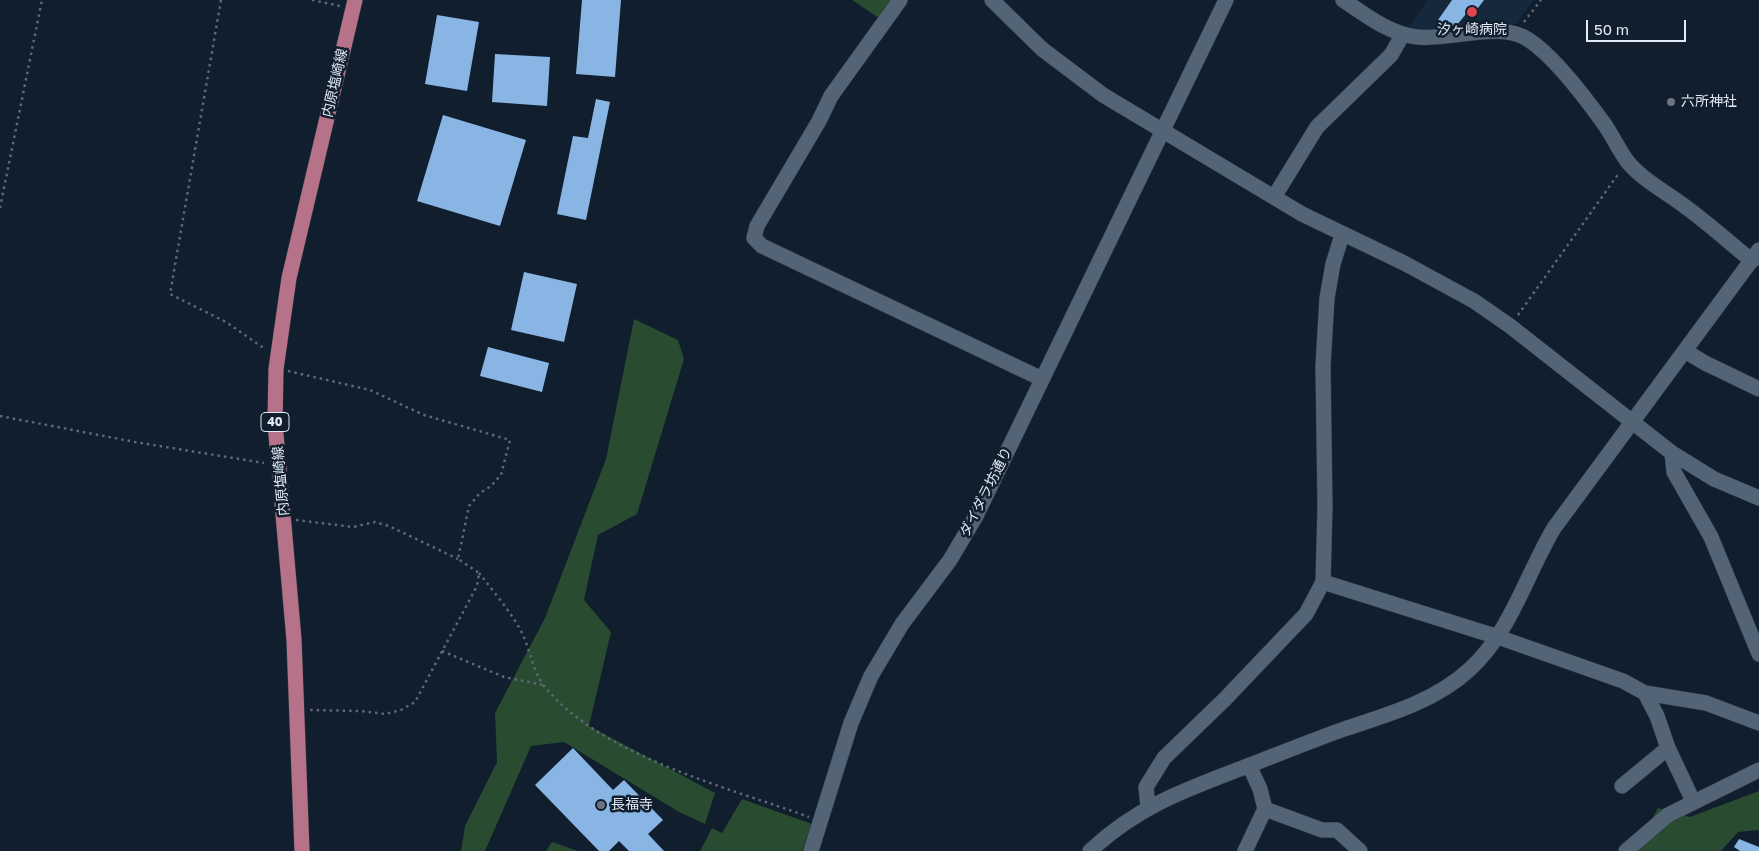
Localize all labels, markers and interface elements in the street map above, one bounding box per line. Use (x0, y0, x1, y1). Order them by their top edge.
marker: 汐ヶ崎病院 (1465, 5, 1479, 19)
scale bar (1589, 10, 1689, 42)
text: 50 m (1594, 20, 1629, 38)
place label: 汐ヶ崎病院 (1437, 22, 1507, 38)
street label: 内原塩崎線 (319, 47, 351, 119)
place label: 六所神社 (1681, 94, 1737, 110)
marker: 六所神社 (1665, 96, 1677, 108)
road number: 40 (261, 412, 289, 432)
street label: 内原塩崎線 (270, 445, 292, 517)
street label: ダイダラ坊通り (956, 445, 1016, 539)
place label: 長福寺 (611, 797, 653, 813)
marker: 長福寺 (595, 799, 607, 811)

